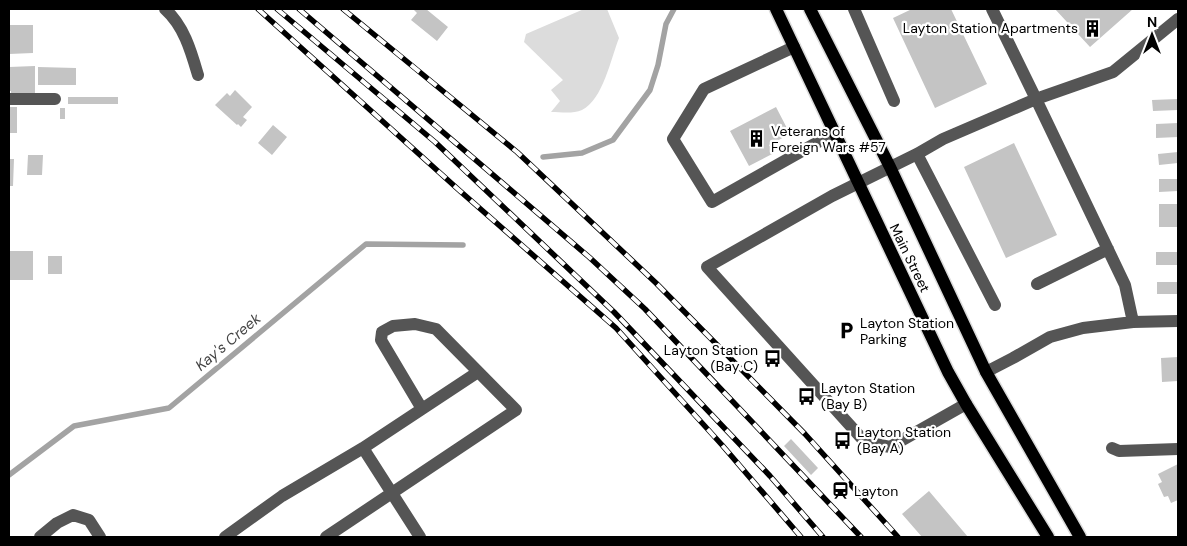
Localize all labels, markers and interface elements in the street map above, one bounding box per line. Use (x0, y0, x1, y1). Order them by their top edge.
north arrow (1127, 10, 1177, 60)
text: N (1147, 13, 1157, 31)
building icon: Layton Station Apartments (1082, 18, 1102, 38)
place label: Layton Station Apartments (903, 19, 1078, 37)
place label: Veterans of Foreign Wars #57 (771, 122, 886, 156)
building icon: Veterans of Foreign Wars #57 (747, 129, 767, 149)
street label: Main Street (886, 221, 934, 295)
water label: Kay's Creek (191, 308, 265, 375)
place label: Layton Station Parking (860, 314, 954, 348)
parking icon: Layton Station Parking (836, 321, 856, 341)
place label: Layton Station (Bay C) (664, 341, 758, 375)
bus stop icon: Layton Station (Bay C) (762, 348, 782, 368)
place label: Layton Station (Bay B) (821, 379, 915, 413)
bus stop icon: Layton Station (Bay B) (797, 386, 817, 406)
place label: Layton Station (Bay A) (857, 423, 951, 457)
bus stop icon: Layton Station (Bay A) (833, 430, 853, 450)
station icon: Layton (830, 481, 850, 501)
place label: Layton (854, 482, 898, 500)

